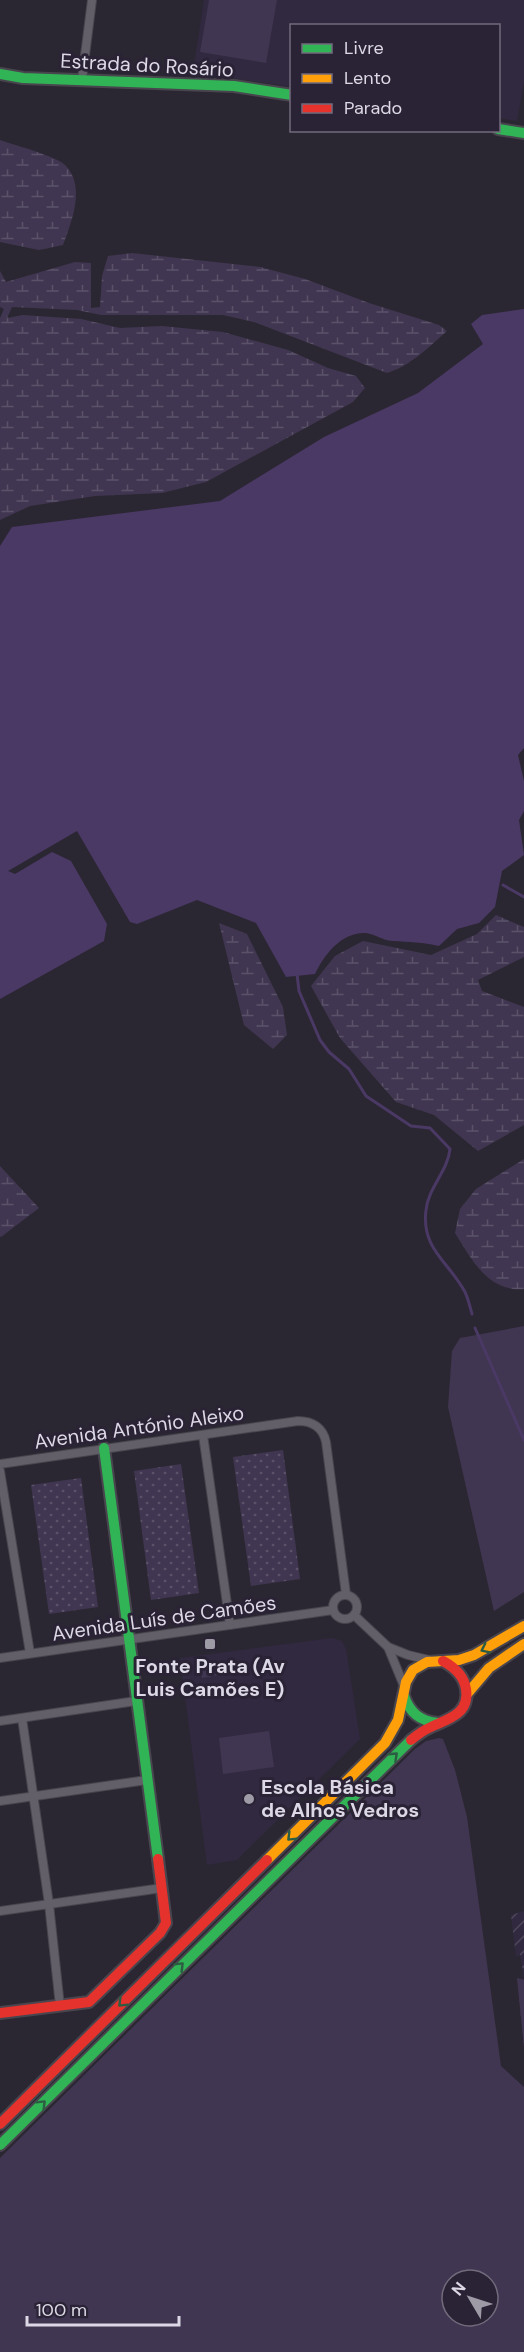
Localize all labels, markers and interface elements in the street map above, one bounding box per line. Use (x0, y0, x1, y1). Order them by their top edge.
legend (290, 24, 500, 132)
text: Livre (344, 36, 384, 60)
street label: Estrada do Rosário (60, 47, 234, 83)
text: Lento (344, 66, 391, 90)
text: Parado (344, 96, 402, 120)
street label: Avenida António Aleixo (32, 1399, 246, 1455)
street label: Avenida Luís de Camões (50, 1589, 278, 1647)
marker: Fonte Prata (Av Luis Camões E) (203, 1637, 217, 1651)
one-way arrow (480, 1642, 491, 1654)
place label: Fonte Prata (Av Luis Camões E) (135, 1653, 285, 1702)
one-way arrow (387, 1752, 397, 1763)
place label: Escola Básica de Alhos Vedros (261, 1774, 419, 1823)
marker: Escola Básica de Alhos Vedros (242, 1792, 256, 1806)
one-way arrow (287, 1829, 298, 1840)
one-way arrow (173, 1962, 183, 1973)
one-way arrow (119, 1996, 130, 2007)
one-way arrow (34, 2100, 45, 2111)
north arrow (440, 2268, 500, 2328)
text: N (447, 2278, 471, 2300)
scale bar (27, 2289, 178, 2327)
text: 100 m (36, 2298, 87, 2322)

